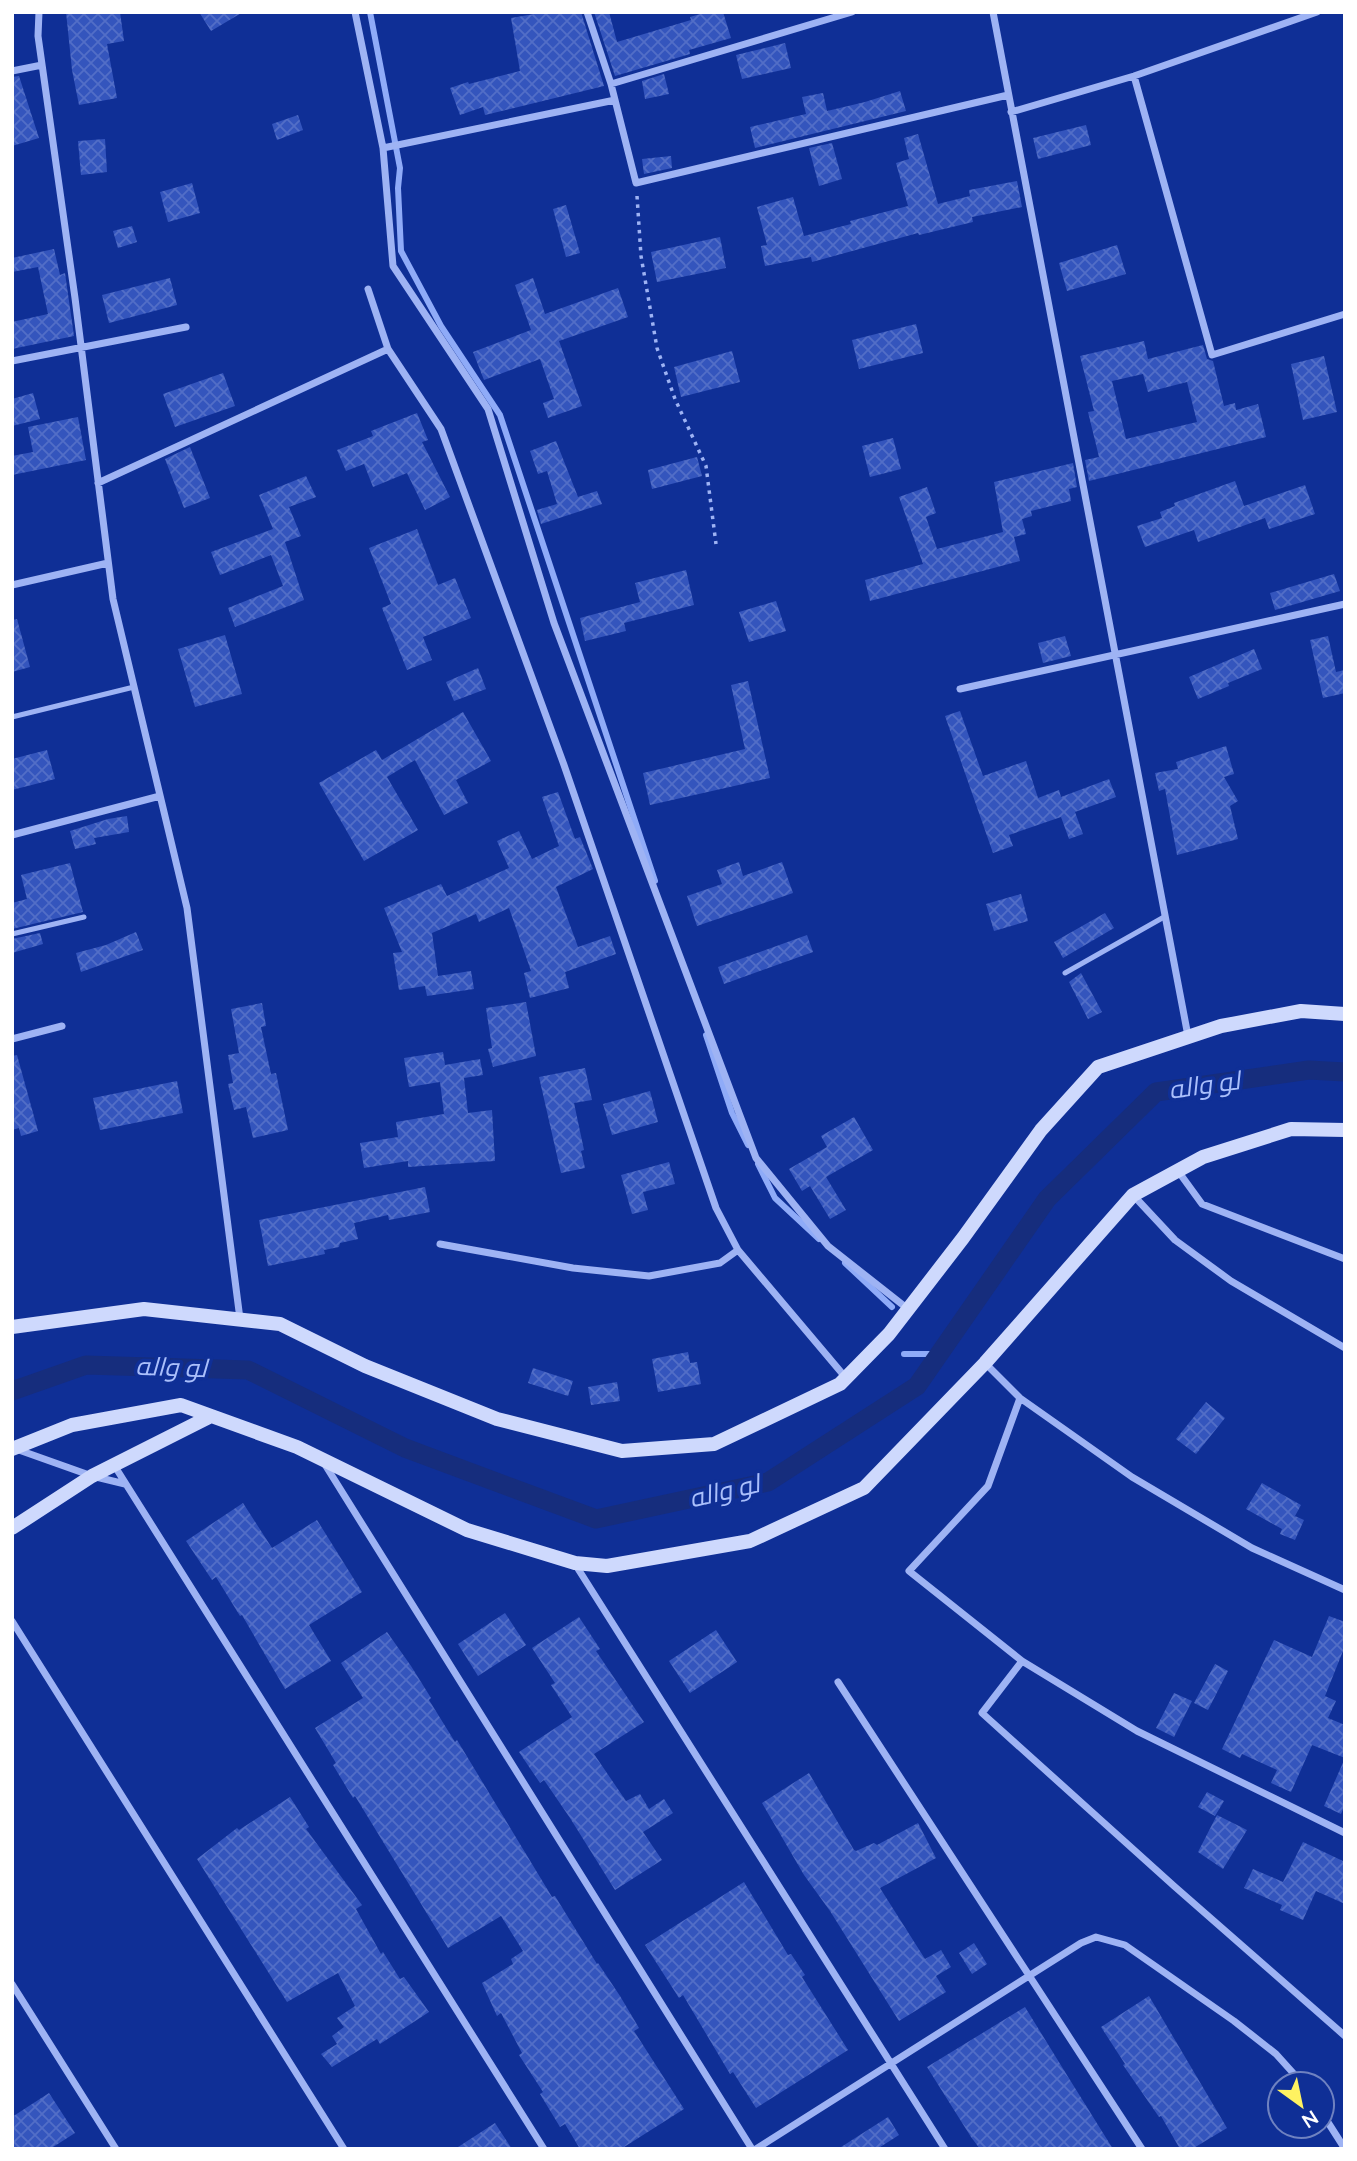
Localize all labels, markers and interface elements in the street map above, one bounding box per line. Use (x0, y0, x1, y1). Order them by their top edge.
water label: لو واله (1166, 1063, 1244, 1105)
water label: لو واله (135, 1349, 210, 1383)
water label: لو واله (685, 1466, 765, 1514)
north arrow (1266, 2070, 1336, 2140)
text: N (1298, 2106, 1323, 2133)

